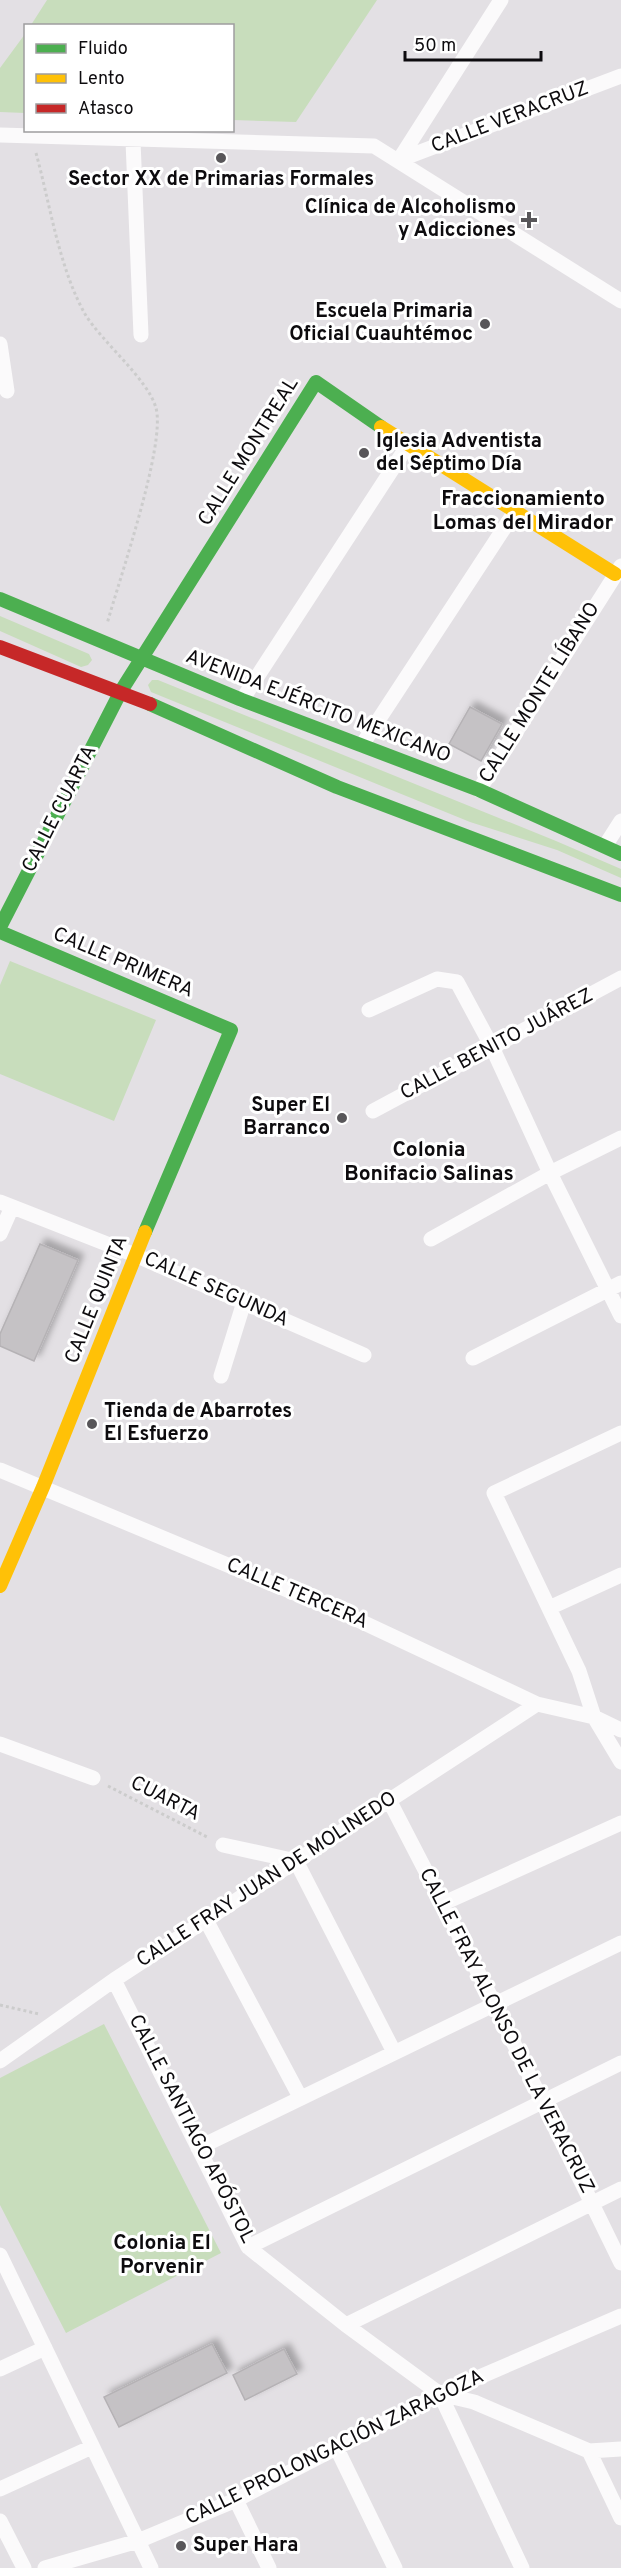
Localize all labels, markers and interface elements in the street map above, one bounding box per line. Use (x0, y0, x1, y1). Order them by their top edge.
legend (24, 24, 234, 132)
scale bar (405, 24, 542, 62)
text: 50 m (414, 35, 456, 58)
text: Fluido (78, 38, 128, 61)
text: Lento (78, 68, 124, 91)
street label: CALLE VERACRUZ (428, 76, 592, 160)
text: Atasco (78, 98, 134, 121)
marker: Sector XX de Primarias Formales (214, 151, 228, 165)
place label: Sector XX de Primarias Formales (68, 167, 374, 193)
place label: Clínica de Alcoholismo y Adicciones (305, 195, 516, 244)
marker: Clínica de Alcoholismo y Adicciones (520, 211, 538, 229)
place label: Escuela Primaria Oficial Cuauhtémoc (289, 299, 473, 348)
marker: Escuela Primaria Oficial Cuauhtémoc (478, 317, 492, 331)
street label: CALLE MONTREAL (193, 373, 305, 531)
place label: Iglesia Adventista del Séptimo Día (376, 429, 542, 478)
marker: Iglesia Adventista del Séptimo Día (357, 446, 371, 460)
district label: Fraccionamiento Lomas del Mirador (433, 486, 613, 537)
street label: CALLE MONTE LÍBANO (472, 597, 606, 788)
street label: AVENIDA EJÉRCITO MEXICANO (182, 642, 455, 770)
street label: CALLE CUARTA (17, 741, 103, 877)
street label: CALLE PRIMERA (49, 922, 197, 1004)
street label: CALLE BENITO JUÁREZ (395, 981, 598, 1107)
place label: Super El Barranco (243, 1093, 330, 1142)
marker: Super El Barranco (335, 1111, 349, 1125)
district label: Colonia Bonifacio Salinas (344, 1137, 514, 1188)
street label: CALLE QUINTA (60, 1232, 134, 1368)
street label: CALLE SEGUNDA (139, 1246, 293, 1334)
place label: Tienda de Abarrotes El Esfuerzo (104, 1399, 292, 1448)
marker: Tienda de Abarrotes El Esfuerzo (85, 1417, 99, 1431)
street label: CALLE TERCERA (222, 1552, 372, 1636)
street label: CUARTA (126, 1770, 204, 1828)
street label: CALLE FRAY JUAN DE MOLINEDO (132, 1786, 402, 1974)
street label: CALLE FRAY ALONSO DE LA VERACRUZ (412, 1864, 600, 2198)
street label: CALLE SANTIAGO APÓSTOL (122, 2009, 262, 2248)
district label: Colonia El Porvenir (113, 2230, 211, 2281)
street label: CALLE PROLONGACIÓN ZARAGOZA (181, 2362, 489, 2532)
place label: Super Hara (193, 2533, 298, 2559)
marker: Super Hara (174, 2539, 188, 2553)

